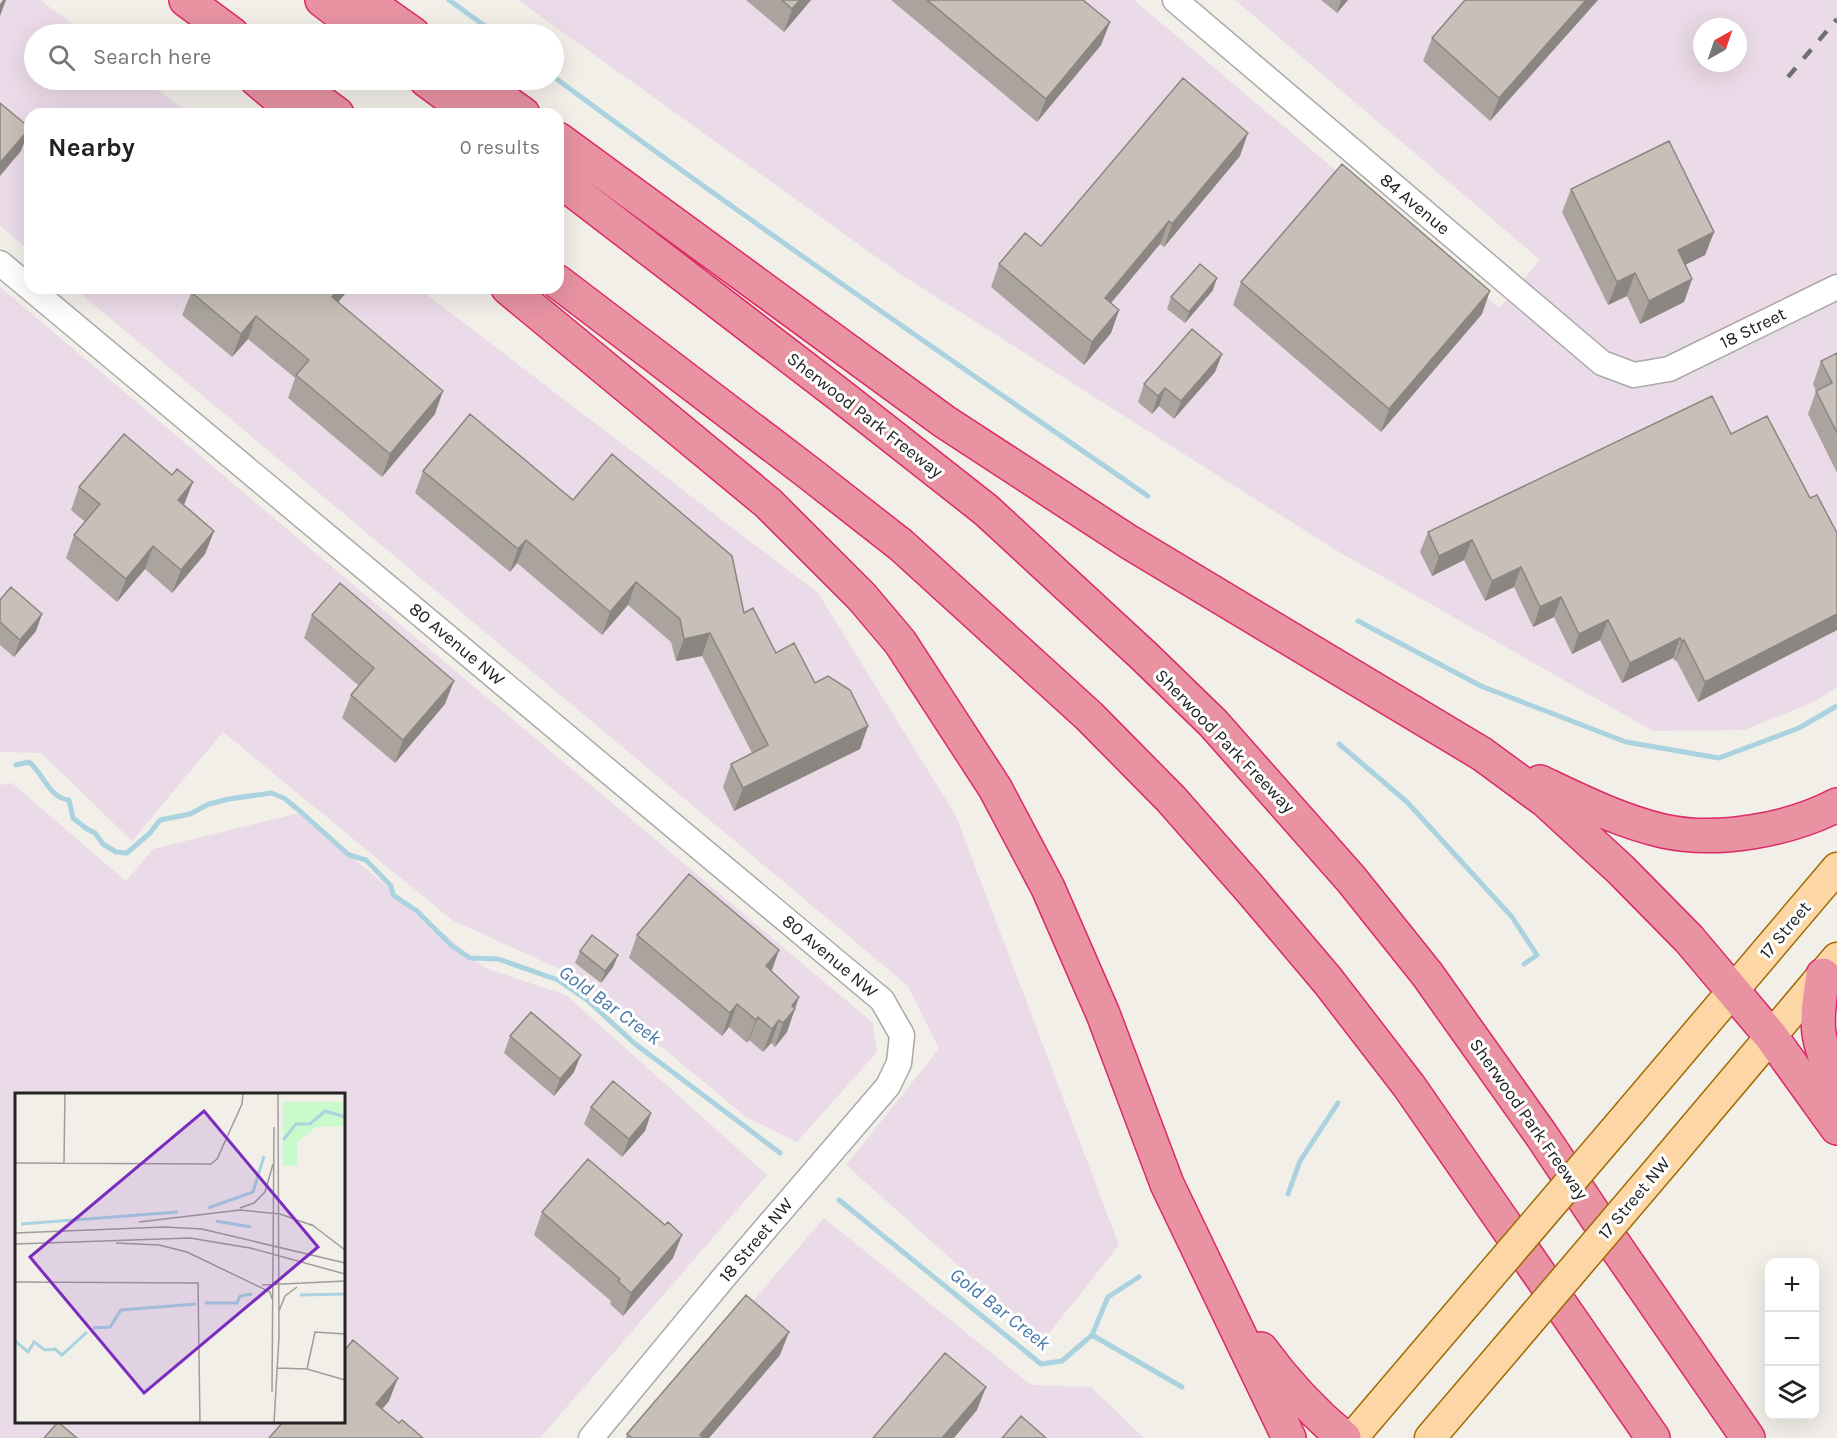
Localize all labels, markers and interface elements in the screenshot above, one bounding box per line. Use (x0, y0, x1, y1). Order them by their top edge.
north arrow (1693, 18, 1747, 72)
search box (24, 24, 564, 90)
icon: search (45, 41, 78, 74)
text: Search here (93, 44, 211, 70)
text: Nearby (48, 132, 135, 163)
text: 0 results (460, 136, 540, 159)
street label: 84 Avenue (1376, 168, 1454, 240)
street label: 18 Street (1716, 303, 1790, 353)
street label: Sherwood Park Freeway (783, 347, 948, 483)
street label: 80 Avenue NW (405, 598, 509, 690)
street label: Sherwood Park Freeway (1151, 664, 1300, 818)
street label: 17 Street (1755, 897, 1815, 963)
street label: 80 Avenue NW (778, 910, 882, 1002)
water label: Gold Bar Creek (555, 960, 666, 1050)
street label: Sherwood Park Freeway (1465, 1034, 1593, 1204)
inset map (15, 1093, 345, 1423)
street label: 17 Street NW (1593, 1152, 1675, 1244)
street label: 18 Street NW (714, 1193, 798, 1287)
map controls (1765, 1258, 1819, 1420)
button: + (1765, 1258, 1819, 1312)
water label: Gold Bar Creek (945, 1263, 1055, 1356)
button: − (1765, 1312, 1819, 1366)
button: layers (1765, 1366, 1819, 1420)

